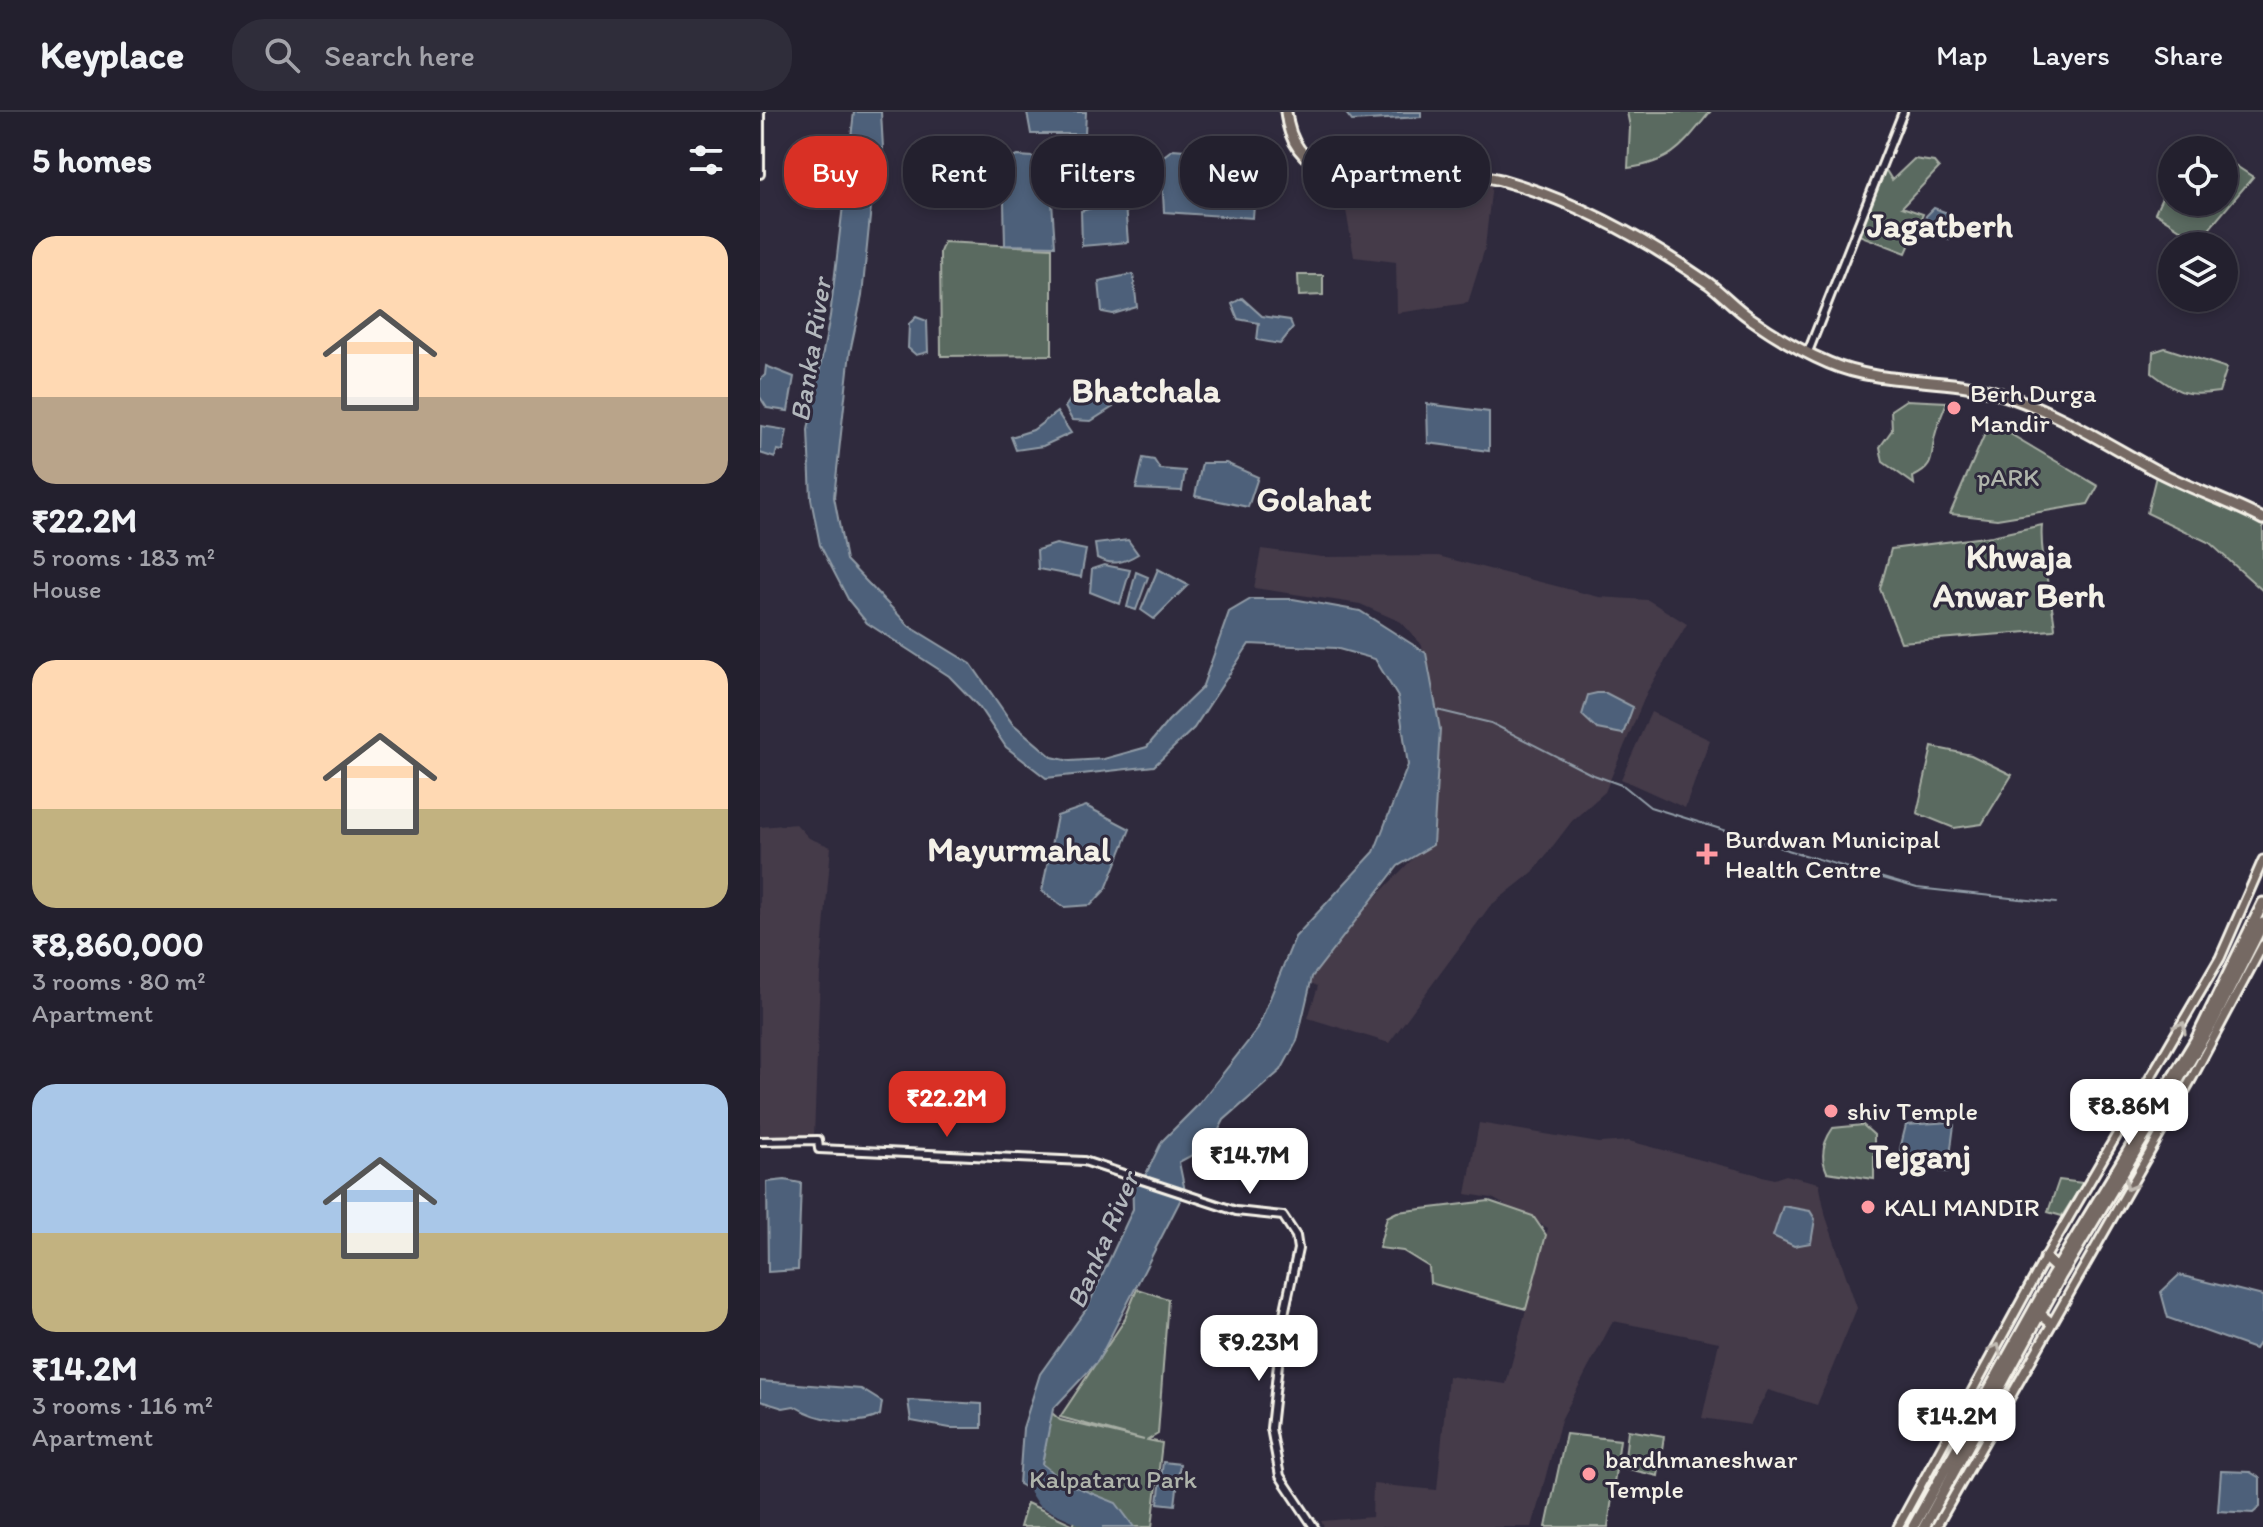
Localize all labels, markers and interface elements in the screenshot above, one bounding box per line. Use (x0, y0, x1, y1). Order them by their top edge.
search box (232, 19, 792, 91)
text: Keyplace (40, 32, 184, 78)
icon: search (260, 33, 304, 77)
text: Search here (324, 37, 475, 74)
text: Map (1936, 38, 1988, 72)
text: Layers (2032, 38, 2110, 72)
text: Share (2154, 38, 2223, 72)
chip: Buy (784, 136, 887, 208)
chip: Rent (903, 136, 1015, 208)
chip: Filters (1031, 136, 1164, 208)
chip: New (1180, 136, 1287, 208)
chip: Apartment (1303, 136, 1490, 208)
map controls (2158, 136, 2238, 312)
button: locate (2158, 136, 2238, 216)
icon: filters (684, 138, 728, 182)
text: 5 homes (32, 140, 152, 181)
district label: Jagatberh (1866, 205, 2013, 246)
button: layers (2158, 232, 2238, 312)
water label: Banka River (782, 273, 839, 424)
icon: home (308, 288, 452, 432)
district label: Bhatchala (1072, 370, 1221, 411)
place label: Berh Durga Mandir (1970, 377, 2097, 439)
marker: Berh Durga Mandir (1945, 399, 1963, 417)
park label: pARK (1977, 461, 2039, 493)
district label: Golahat (1256, 479, 1372, 520)
text: ₹22.2M (32, 500, 137, 541)
district label: Khwaja Anwar Berh (1933, 536, 2106, 616)
text: 5 rooms · 183 m² (32, 541, 215, 573)
text: House (32, 573, 102, 605)
icon: home (308, 712, 452, 856)
place label: Burdwan Municipal Health Centre (1725, 823, 1940, 885)
district label: Mayurmahal (927, 829, 1111, 870)
marker: Burdwan Municipal Health Centre (1696, 843, 1718, 865)
text: ₹8,860,000 (32, 924, 204, 965)
text: 3 rooms · 80 m² (32, 965, 206, 997)
text: Apartment (32, 997, 153, 1029)
one-way arrow (2172, 1021, 2187, 1035)
pin: ₹22.2M (882, 1071, 1012, 1139)
pin: ₹8.86M (2064, 1079, 2194, 1147)
text: ₹22.2M (907, 1081, 987, 1113)
text: ₹8.86M (2088, 1089, 2170, 1121)
place label: shiv Temple (1847, 1095, 1978, 1127)
marker: shiv Temple (1822, 1102, 1840, 1120)
pin: ₹14.7M (1185, 1128, 1315, 1196)
icon: home (308, 1136, 452, 1280)
district label: Tejganj (1868, 1136, 1971, 1177)
text: ₹14.7M (1210, 1138, 1290, 1170)
water label: Banka River (1058, 1164, 1147, 1313)
one-way arrow (2124, 1176, 2140, 1191)
place label: KALI MANDIR (1884, 1191, 2040, 1223)
marker: KALI MANDIR (1859, 1198, 1877, 1216)
pin: ₹9.23M (1194, 1315, 1324, 1383)
text: ₹9.23M (1219, 1325, 1299, 1357)
one-way arrow (1987, 1343, 2002, 1358)
text: ₹14.2M (32, 1348, 138, 1389)
text: 3 rooms · 116 m² (32, 1389, 213, 1421)
pin: ₹14.2M (1892, 1389, 2022, 1457)
text: ₹14.2M (1917, 1399, 1997, 1431)
text: Apartment (32, 1421, 153, 1453)
place label: bardhmaneshwar Temple (1605, 1443, 1798, 1505)
park label: Kalpataru Park (1029, 1463, 1197, 1495)
marker: bardhmaneshwar Temple (1580, 1465, 1598, 1483)

